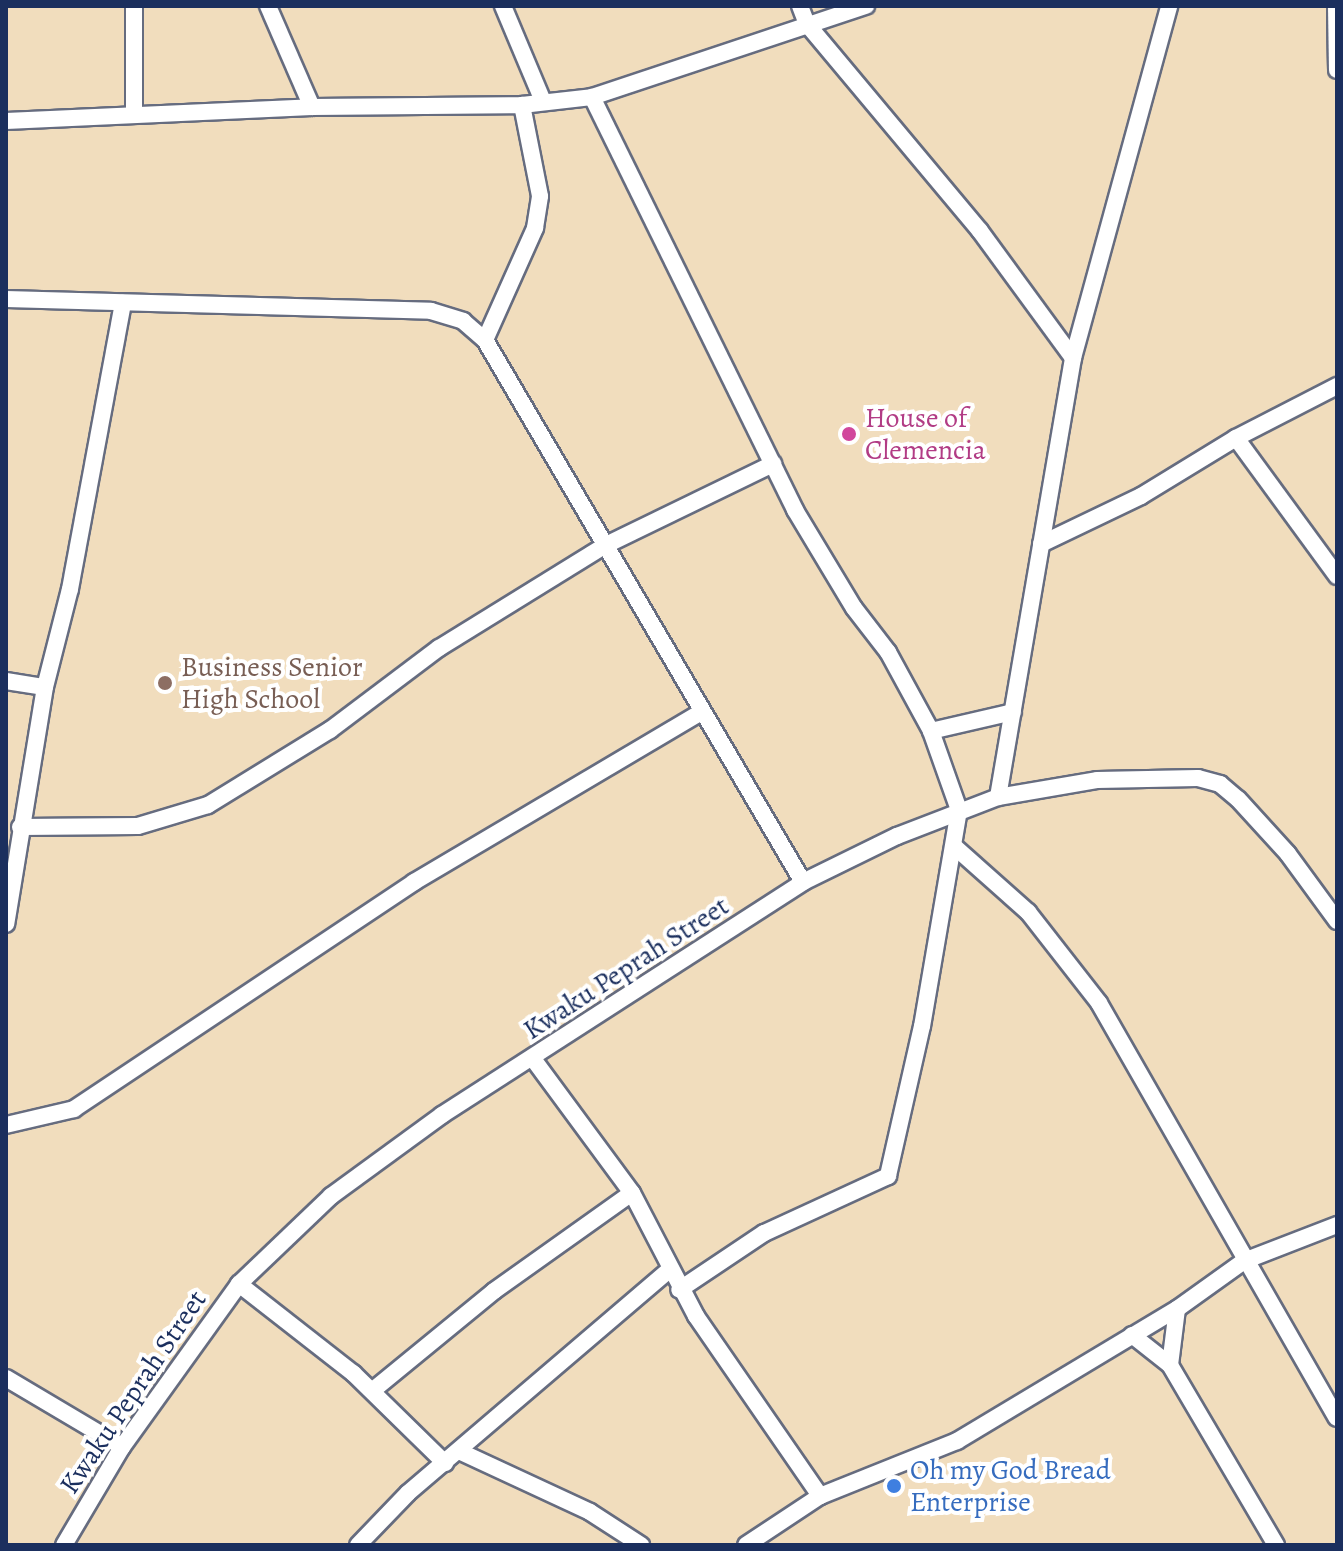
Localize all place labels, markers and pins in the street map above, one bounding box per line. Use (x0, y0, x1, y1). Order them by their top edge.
place label: House of Clemencia (865, 401, 986, 467)
marker: House of Clemencia (840, 425, 858, 443)
place label: Business Senior High School (181, 650, 363, 716)
marker: Business Senior High School (156, 674, 174, 692)
place label: Oh my God Bread Enterprise (910, 1453, 1111, 1519)
marker: Oh my God Bread Enterprise (885, 1477, 903, 1495)

